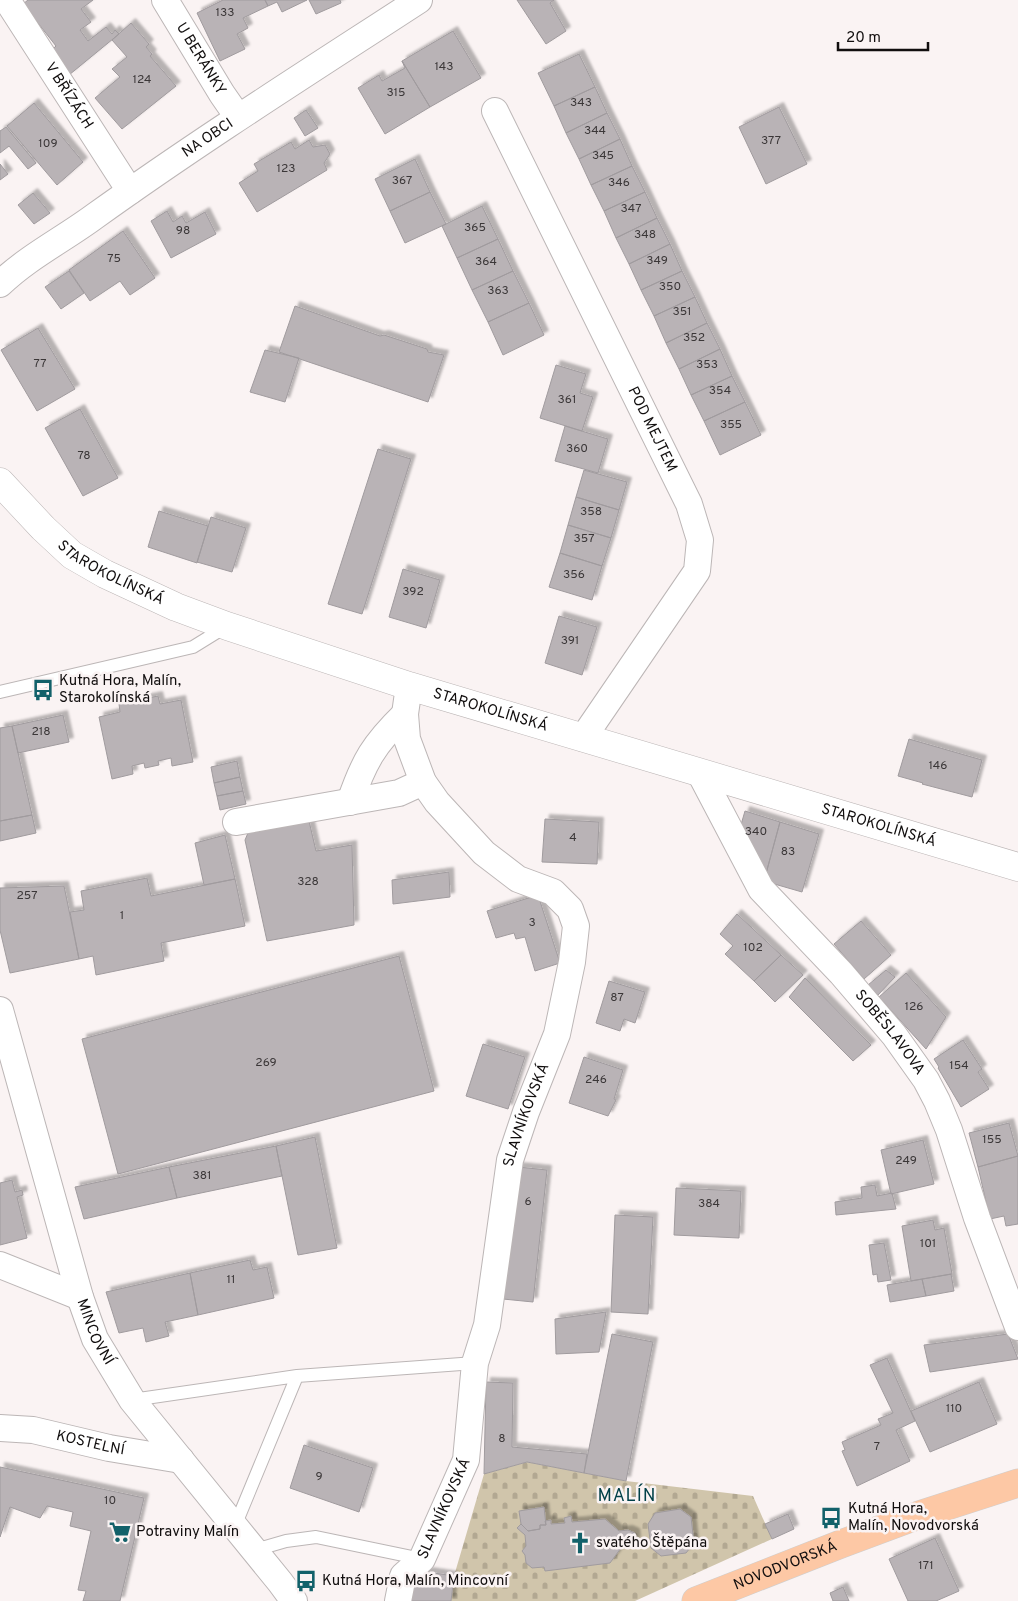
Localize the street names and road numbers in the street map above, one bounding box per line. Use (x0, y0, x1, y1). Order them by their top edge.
street label: U BERÁNKY (172, 19, 230, 99)
street label: V BŘÍZÁCH (40, 59, 97, 133)
street label: NA OBCI (178, 114, 237, 162)
street label: POD MEJTEM (623, 384, 681, 475)
street label: STAROKOLÍNSKÁ (53, 536, 167, 609)
street label: STAROKOLÍNSKÁ (431, 684, 550, 736)
street label: STAROKOLÍNSKÁ (819, 800, 939, 852)
street label: SOBĚSLAVOVA (850, 986, 929, 1079)
street label: SLAVNÍKOVSKÁ (500, 1060, 554, 1168)
street label: MINCOVNÍ (72, 1296, 120, 1370)
street label: KOSTELNÍ (54, 1426, 128, 1460)
street label: SLAVNÍKOVSKÁ (414, 1455, 475, 1562)
street label: NOVODVORSKÁ (731, 1536, 840, 1595)

